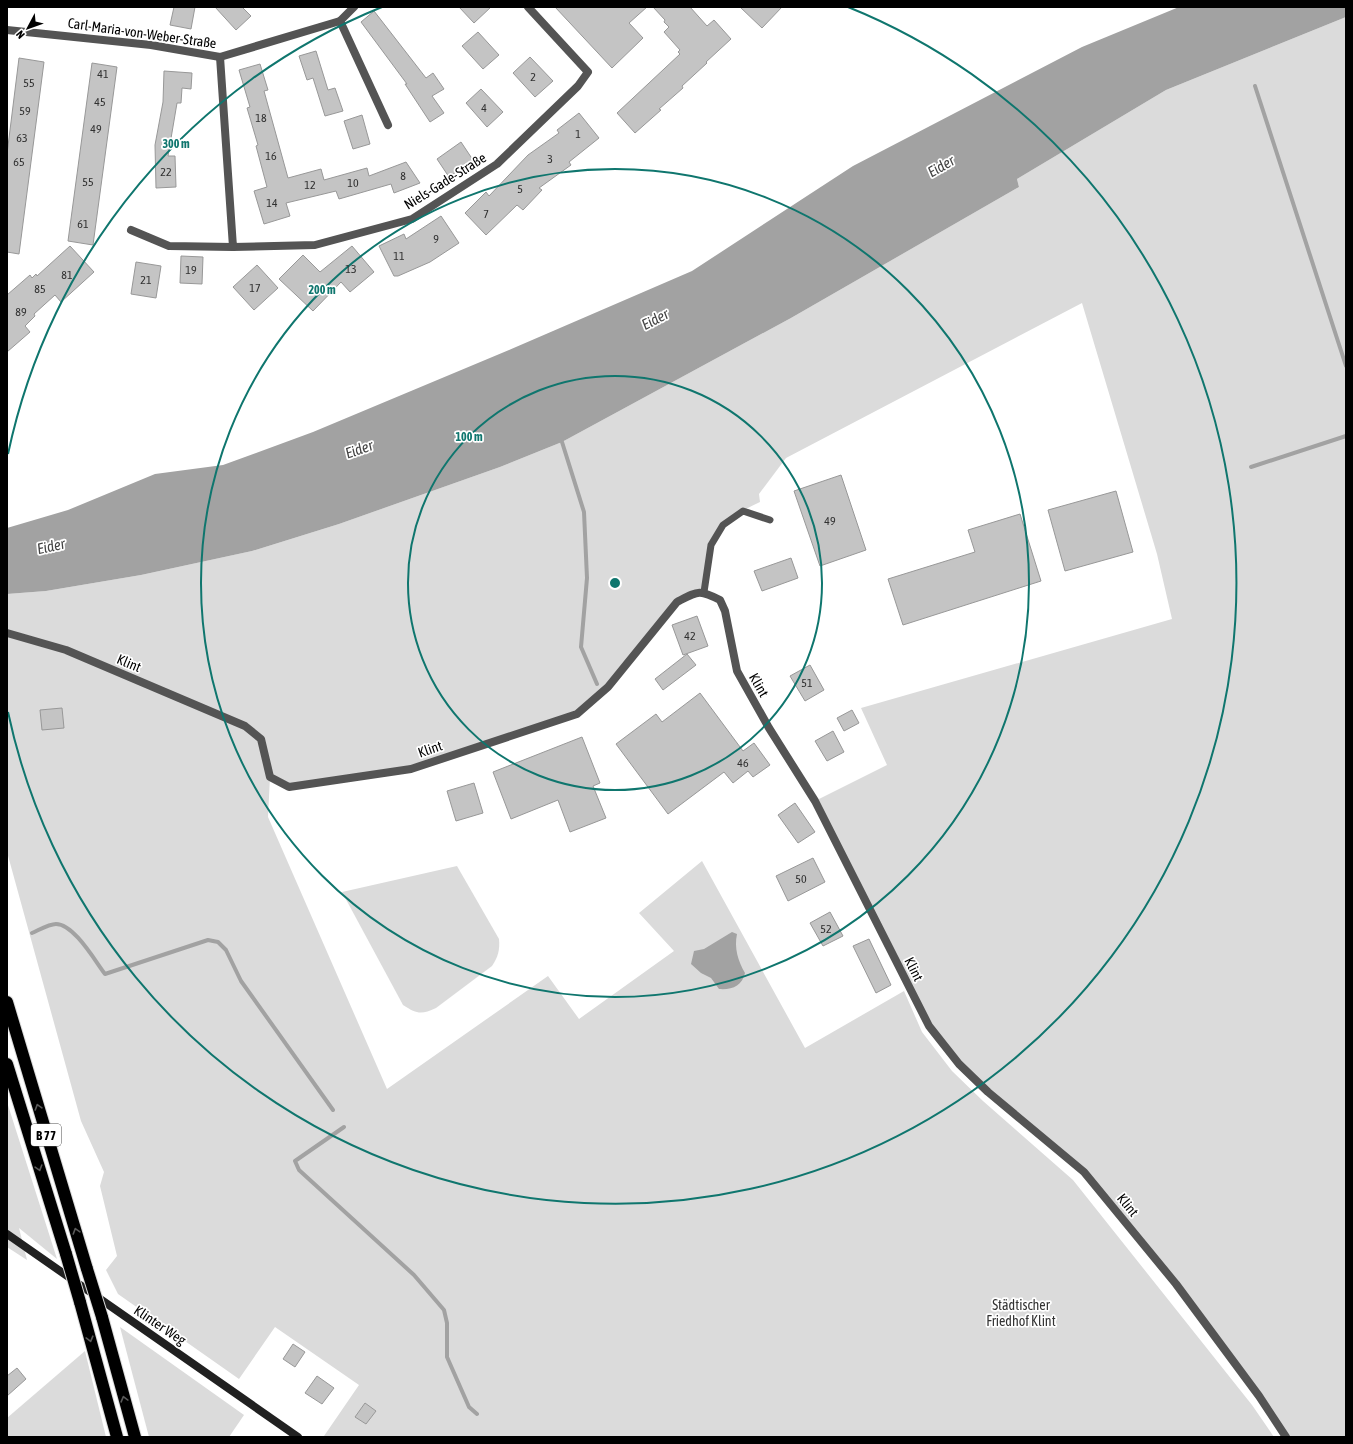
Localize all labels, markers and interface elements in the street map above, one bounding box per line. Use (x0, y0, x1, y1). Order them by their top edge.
north arrow (8, 8, 48, 48)
street label: Carl-Maria-von-Weber-Straße (67, 15, 217, 51)
text: N (14, 28, 27, 41)
house number: 41 (97, 67, 109, 81)
house number: 2 (530, 70, 536, 84)
house number: 55 (23, 76, 35, 90)
house number: 45 (94, 95, 106, 109)
house number: 4 (481, 101, 487, 115)
house number: 59 (19, 104, 31, 118)
house number: 18 (255, 111, 267, 125)
house number: 49 (90, 122, 102, 136)
house number: 1 (575, 127, 581, 141)
house number: 63 (16, 131, 28, 145)
text: 300 m (162, 137, 190, 151)
house number: 16 (265, 149, 277, 163)
street label: Niels-Gade-Straße (401, 149, 489, 213)
water label: Eider (925, 151, 958, 180)
house number: 3 (547, 152, 553, 166)
house number: 65 (13, 155, 25, 169)
house number: 22 (160, 165, 172, 179)
house number: 8 (400, 169, 406, 183)
house number: 55 (82, 175, 94, 189)
house number: 10 (347, 176, 359, 190)
house number: 12 (304, 178, 316, 192)
house number: 5 (517, 182, 523, 196)
house number: 14 (266, 196, 278, 210)
house number: 7 (483, 207, 489, 221)
house number: 61 (77, 217, 89, 231)
house number: 9 (433, 232, 439, 246)
house number: 11 (393, 249, 405, 263)
house number: 13 (345, 262, 357, 276)
house number: 19 (185, 263, 197, 277)
house number: 81 (61, 268, 73, 282)
house number: 21 (140, 273, 152, 287)
house number: 17 (249, 281, 261, 295)
house number: 85 (34, 282, 46, 296)
text: 200 m (308, 283, 336, 297)
house number: 89 (15, 305, 27, 319)
water label: Eider (639, 305, 672, 333)
text: 100 m (455, 430, 483, 444)
water label: Eider (343, 436, 376, 462)
house number: 49 (824, 514, 836, 528)
water label: Eider (35, 535, 67, 557)
centre of rings (608, 576, 622, 590)
house number: 42 (684, 629, 696, 643)
street label: Klint (115, 651, 143, 675)
street label: Klint (746, 670, 772, 700)
house number: 51 (801, 676, 813, 690)
street label: Klint (416, 737, 444, 761)
house number: 46 (737, 756, 749, 770)
house number: 50 (795, 872, 807, 886)
house number: 52 (820, 922, 832, 936)
street label: Klint (901, 954, 927, 984)
one-way arrow (34, 1104, 43, 1111)
road number: B 77 (31, 1124, 61, 1146)
one-way arrow (34, 1164, 43, 1171)
street label: Klint (1114, 1190, 1142, 1220)
one-way arrow (72, 1228, 81, 1235)
park label: Städtischer Friedhof Klint (986, 1297, 1056, 1329)
street label: Klinter Weg (131, 1302, 189, 1348)
one-way arrow (85, 1336, 94, 1343)
one-way arrow (121, 1396, 129, 1403)

